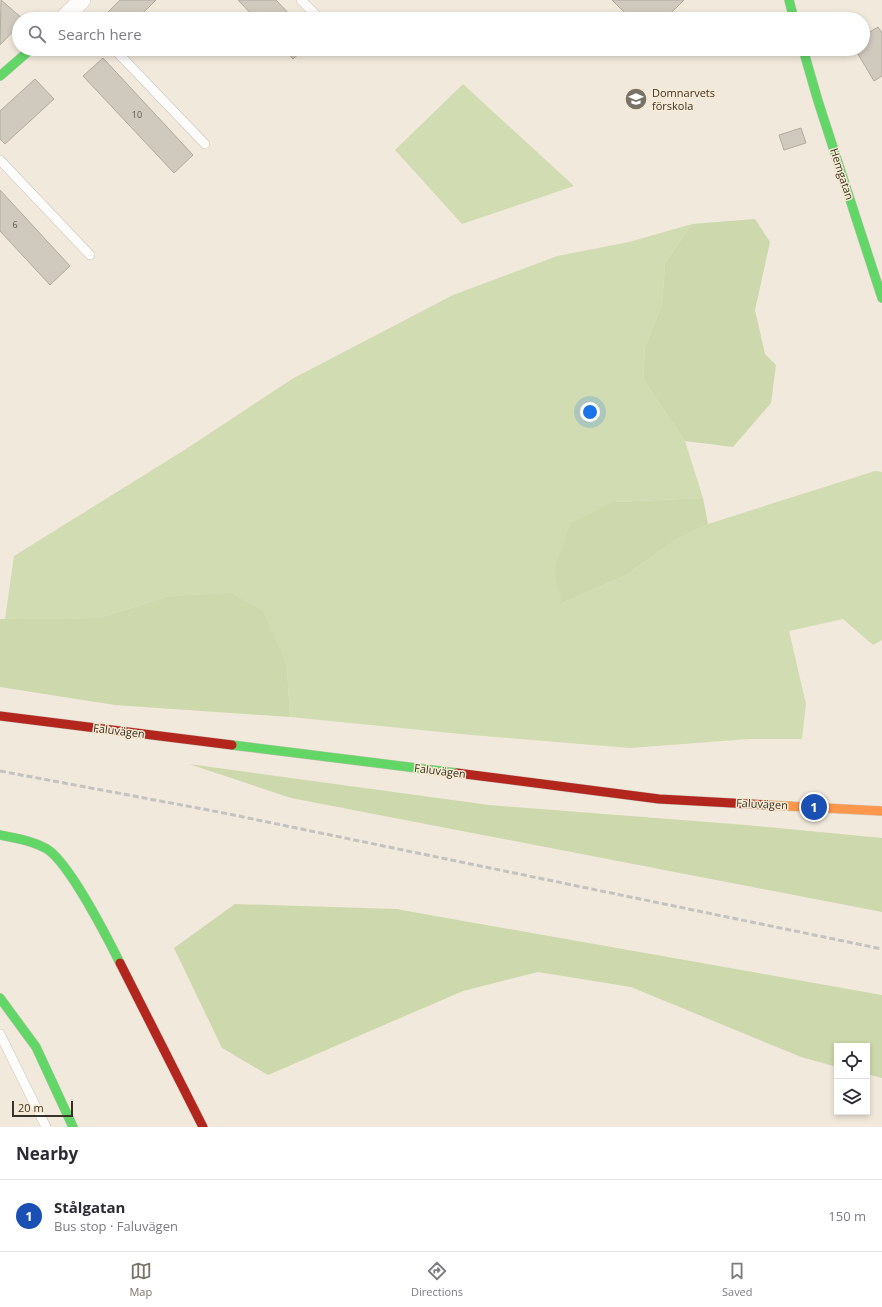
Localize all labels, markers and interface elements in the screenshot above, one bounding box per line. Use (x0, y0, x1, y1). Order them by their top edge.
search box (12, 12, 870, 56)
icon: search (26, 23, 48, 45)
text: Search here (58, 24, 142, 44)
place label: Domnarvets förskola (652, 85, 715, 113)
school or university icon: Domnarvets förskola (623, 86, 649, 112)
house number: 10 (132, 108, 142, 121)
street label: Hemgatan (827, 146, 858, 202)
house number: 6 (12, 218, 18, 231)
your location (580, 402, 600, 422)
street label: Faluvägen (92, 720, 146, 741)
street label: Faluvägen (413, 760, 467, 781)
pin: 1 (801, 792, 827, 822)
street label: Faluvägen (736, 795, 788, 812)
map controls (834, 1043, 870, 1115)
button: locate (834, 1043, 870, 1079)
button: layers (834, 1079, 870, 1115)
scale bar (12, 1099, 73, 1118)
text: 20 m (18, 1100, 44, 1115)
text: Nearby (16, 1142, 78, 1165)
text: Stålgatan (54, 1197, 125, 1217)
text: 1 (25, 1207, 33, 1225)
text: 150 m (828, 1207, 866, 1225)
text: Bus stop · Faluvägen (54, 1217, 178, 1235)
tab: Map (129, 1260, 152, 1299)
tab: Directions (411, 1260, 463, 1299)
tab: Saved (722, 1260, 753, 1299)

